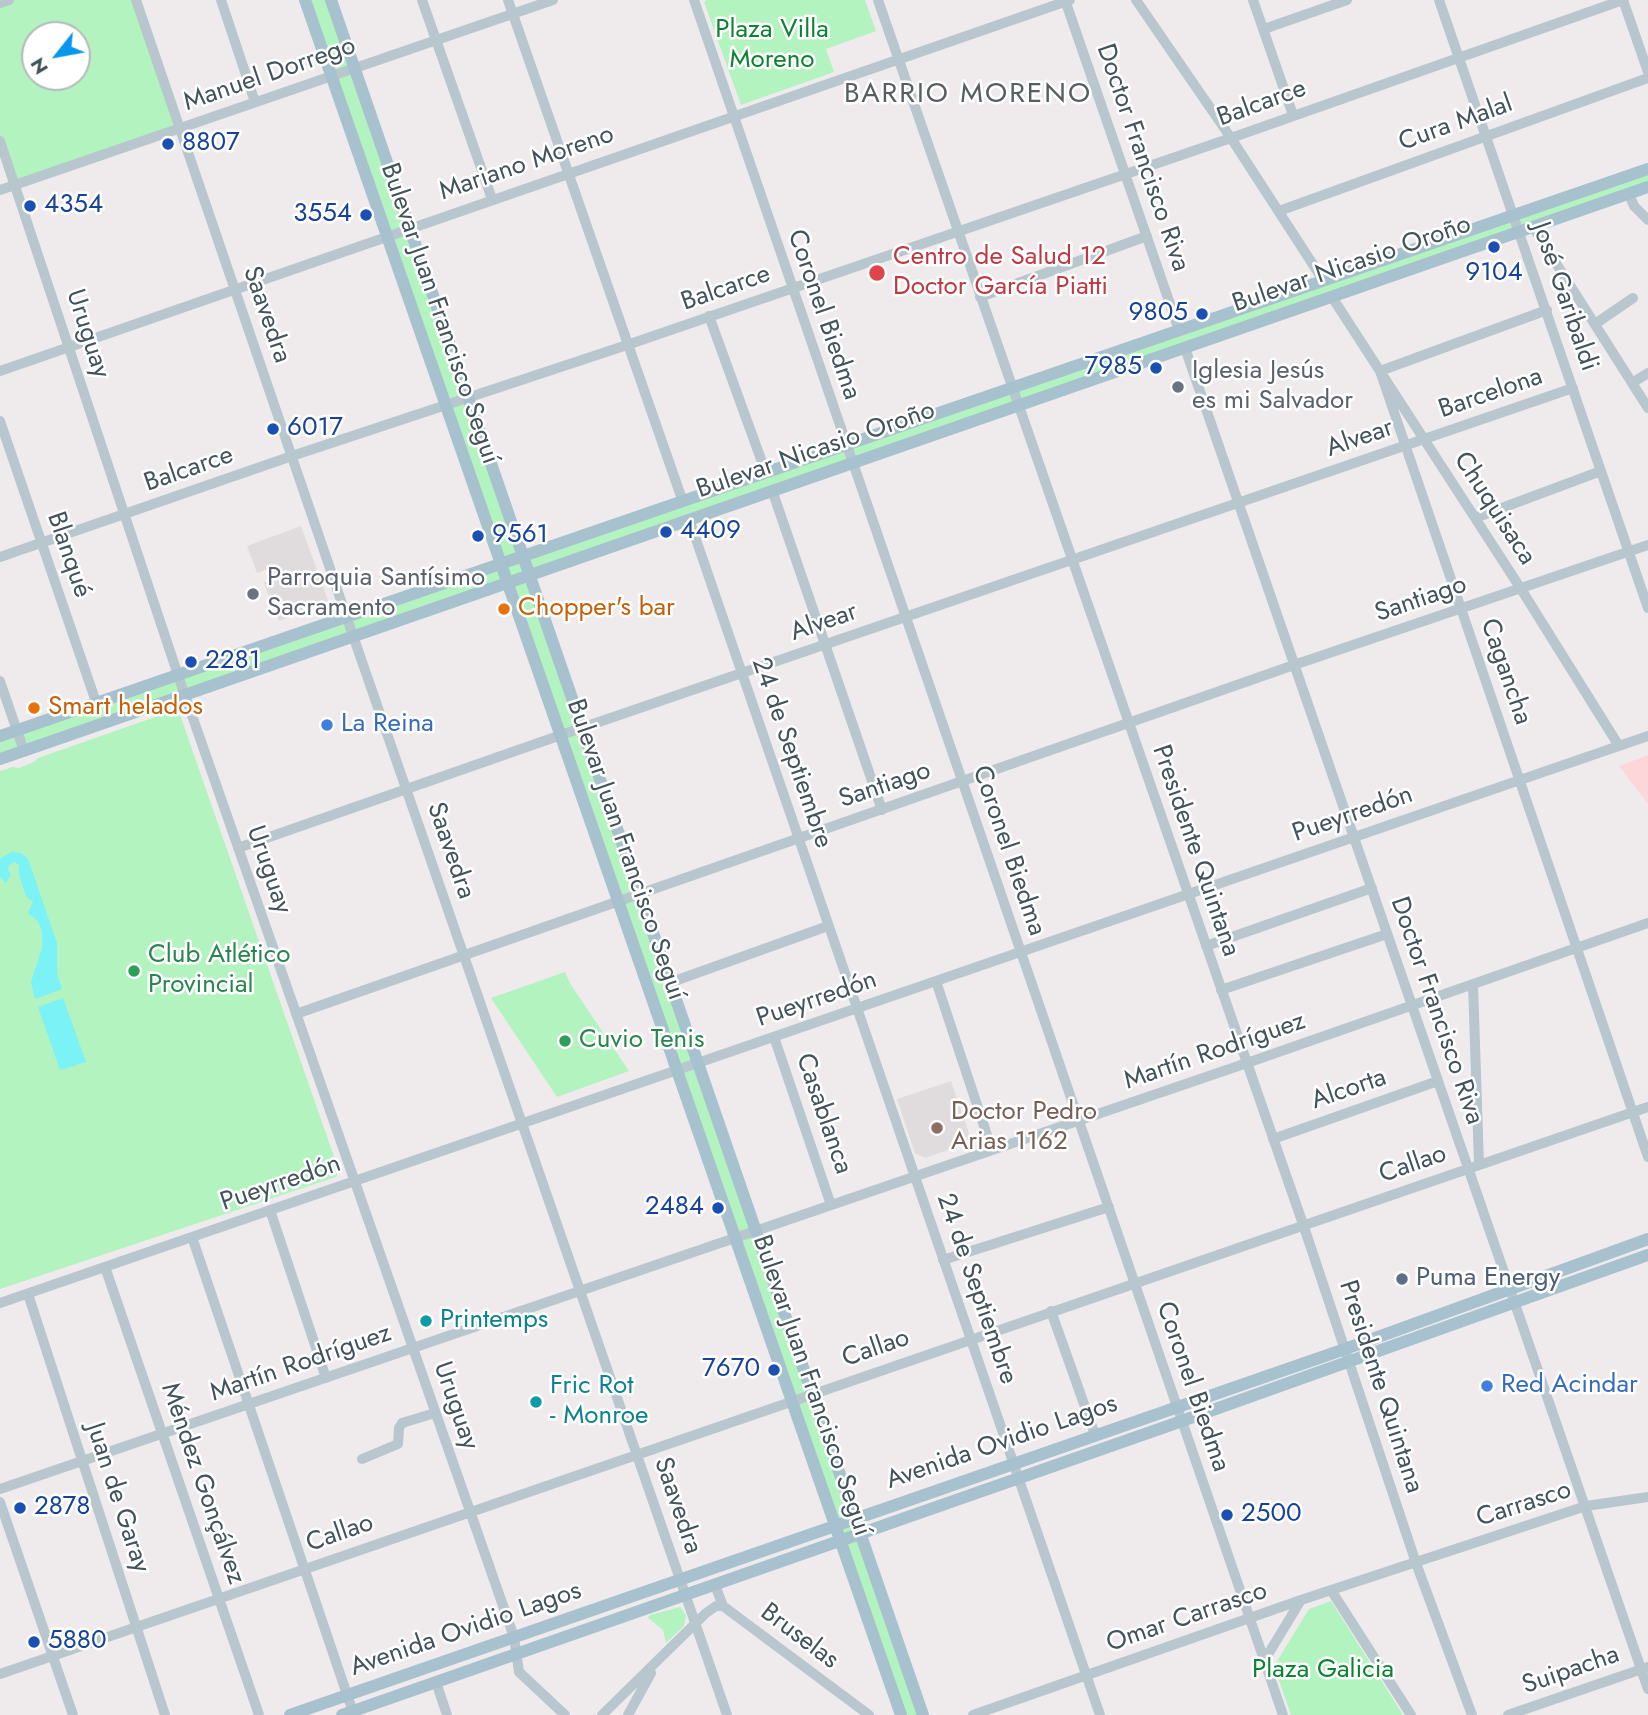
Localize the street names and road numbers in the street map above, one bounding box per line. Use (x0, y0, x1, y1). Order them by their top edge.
street label: Manuel Dorrego (180, 31, 360, 119)
street label: Doctor Francisco Riva (1088, 40, 1196, 276)
street label: Balcarce (1213, 74, 1311, 134)
street label: Cura Malal (1395, 89, 1517, 159)
street label: Mariano Moreno (436, 120, 618, 208)
street label: Bulevar Juan Francisco Seguí (373, 159, 505, 469)
street label: Bulevar Nicasio Oroño (1229, 210, 1475, 320)
street label: José Garibaldi (1524, 218, 1604, 376)
street label: Coronel Biedma (779, 226, 867, 404)
street label: Balcarce (677, 259, 775, 319)
street label: Saavedra (235, 263, 297, 367)
street label: Uruguay (58, 286, 116, 382)
street label: Barcelona (1435, 362, 1547, 426)
street label: Bulevar Nicasio Oroño (693, 396, 939, 506)
street label: Alvear (1322, 413, 1398, 465)
street label: Balcarce (140, 440, 238, 500)
street label: Chuquisaca (1446, 447, 1542, 571)
street label: Blanqué (39, 508, 97, 602)
street label: Santiago (1371, 570, 1471, 630)
street label: Alvear (786, 597, 862, 649)
street label: Cagancha (1472, 615, 1538, 729)
street label: 24 de Septiembre (744, 654, 838, 852)
street label: Bulevar Juan Francisco Seguí (559, 695, 691, 1005)
street label: Presidente Quintana (1144, 741, 1246, 961)
street label: Santiago (835, 756, 935, 816)
street label: Coronel Biedma (964, 762, 1052, 940)
street label: Pueyrredón (1289, 780, 1417, 850)
street label: Saavedra (419, 799, 481, 903)
street label: Uruguay (238, 822, 298, 918)
street label: Doctor Francisco Riva (1382, 893, 1490, 1129)
street label: Pueyrredón (753, 965, 881, 1035)
street label: Martín Rodríguez (1120, 1006, 1310, 1098)
street label: Casablanca (788, 1050, 858, 1178)
street label: Alcorta (1307, 1063, 1391, 1117)
street label: Callao (1375, 1139, 1451, 1191)
street label: Pueyrredón (217, 1149, 345, 1219)
street label: 24 de Septiembre (929, 1190, 1023, 1388)
street label: Bulevar Juan Francisco Seguí (745, 1231, 877, 1541)
street label: Presidente Quintana (1331, 1277, 1429, 1497)
street label: Coronel Biedma (1148, 1298, 1236, 1476)
street label: Martín Rodríguez (206, 1318, 396, 1410)
street label: Callao (838, 1323, 914, 1375)
street label: Uruguay (425, 1358, 485, 1454)
street label: Méndez Gonçálvez (153, 1379, 251, 1589)
street label: Avenida Ovidio Lagos (882, 1389, 1122, 1497)
street label: Juan de Garay (78, 1419, 156, 1577)
street label: Saavedra (646, 1454, 708, 1558)
street label: Carrasco (1473, 1475, 1575, 1535)
street label: Callao (302, 1508, 378, 1560)
street label: Avenida Ovidio Lagos (346, 1576, 586, 1684)
street label: Omar Carrasco (1103, 1576, 1271, 1660)
street label: Bruselas (754, 1597, 844, 1677)
street label: Suipacha (1518, 1640, 1624, 1702)

